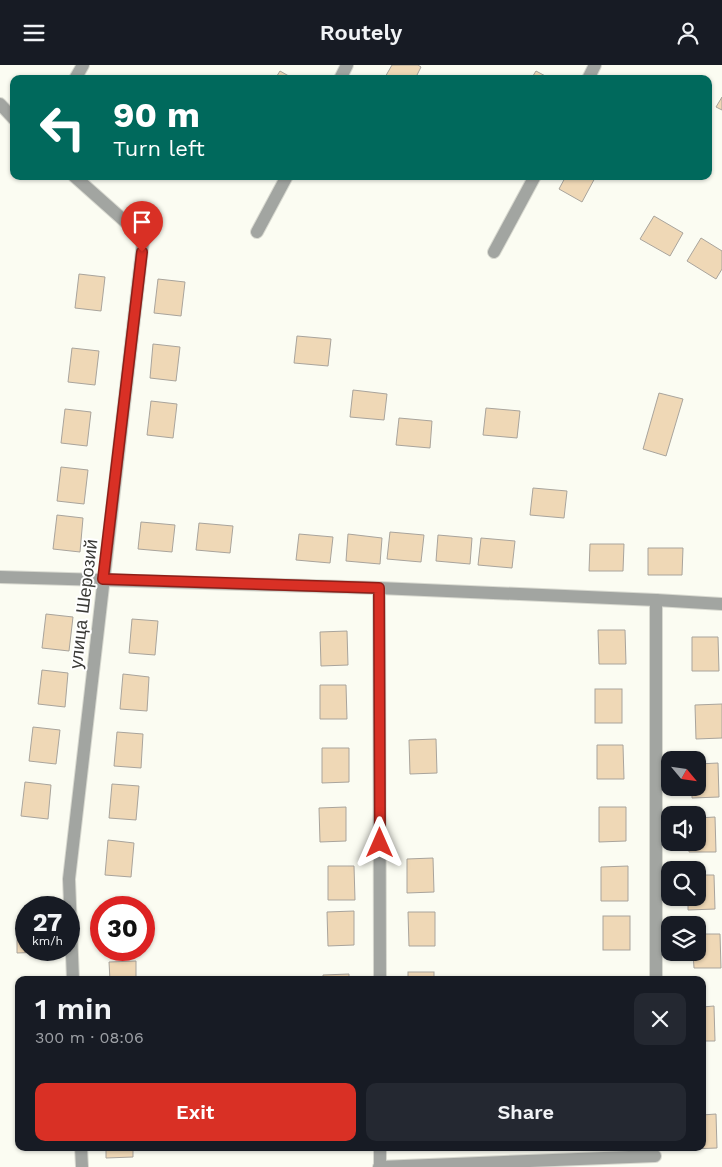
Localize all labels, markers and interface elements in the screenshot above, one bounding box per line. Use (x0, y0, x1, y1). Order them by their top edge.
icon: menu (20, 19, 48, 47)
icon: person (674, 19, 702, 47)
text: Routely (320, 20, 402, 45)
text: 90 m (113, 94, 200, 136)
icon: left (30, 95, 95, 160)
text: Turn left (113, 136, 205, 161)
pin (121, 201, 163, 252)
icon: arrive (128, 208, 156, 236)
street label: улица Шерозий (65, 538, 101, 670)
north arrow (661, 751, 706, 796)
map controls (661, 751, 706, 961)
button: sound (661, 806, 706, 851)
position arrow (353, 816, 405, 868)
button: search (661, 861, 706, 906)
speed limit sign: 30 (90, 896, 155, 961)
text: 27 (33, 908, 62, 937)
button: layers (661, 916, 706, 961)
text: km/h (32, 934, 63, 948)
text: 1 min (35, 991, 112, 1026)
button: close (634, 993, 686, 1045)
text: 300 m · 08:06 (35, 1028, 144, 1047)
button: Exit (35, 1083, 356, 1141)
button: Share (366, 1083, 686, 1141)

